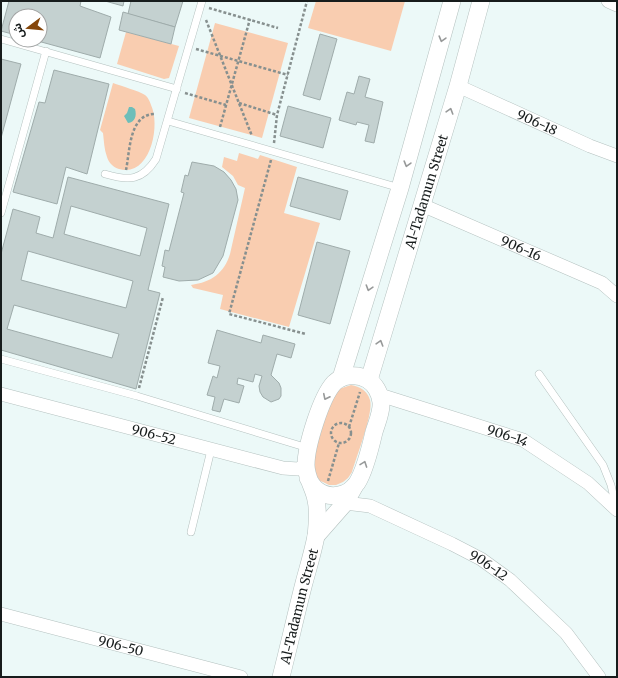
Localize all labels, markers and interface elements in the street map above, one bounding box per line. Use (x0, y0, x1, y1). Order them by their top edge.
north arrow (8, 8, 48, 48)
text: ش (10, 22, 27, 40)
one-way arrow (438, 35, 446, 42)
street label: 906-18 (514, 105, 560, 139)
one-way arrow (445, 108, 454, 115)
street label: Al-Tadamun Street (400, 132, 451, 252)
one-way arrow (403, 161, 411, 167)
street label: 906-16 (498, 232, 544, 264)
one-way arrow (365, 285, 374, 292)
one-way arrow (375, 340, 384, 347)
one-way arrow (323, 393, 331, 400)
street label: 906-52 (130, 420, 178, 448)
street label: 906-14 (485, 421, 532, 450)
one-way arrow (359, 460, 368, 467)
street label: 906-12 (467, 546, 512, 584)
street label: Al-Tadamun Street (276, 547, 322, 667)
street label: 906-50 (96, 631, 145, 660)

